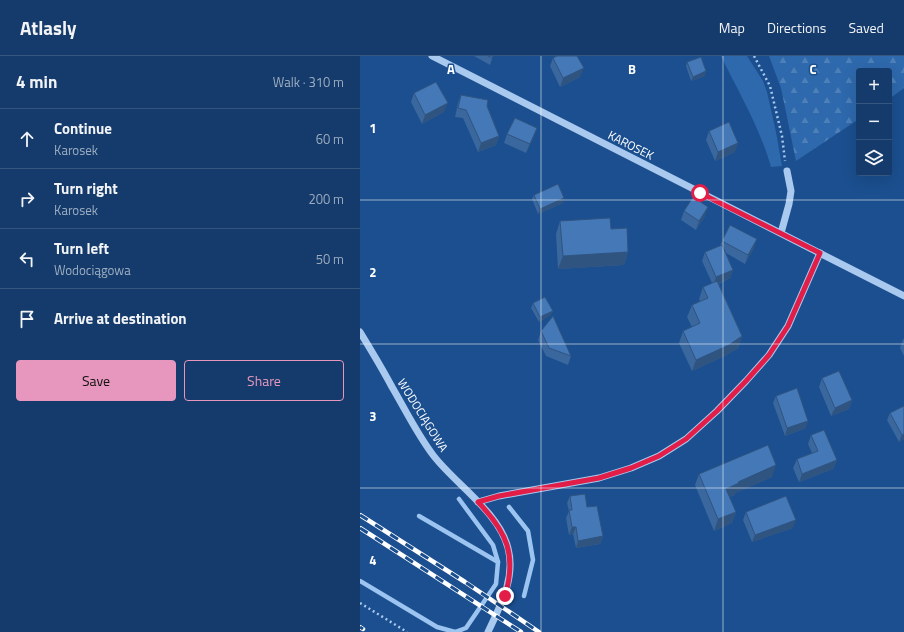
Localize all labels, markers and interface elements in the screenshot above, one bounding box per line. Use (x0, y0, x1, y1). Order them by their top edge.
text: Atlasly (20, 13, 77, 42)
text: Map (719, 17, 745, 38)
text: Directions (767, 17, 826, 38)
text: Saved (848, 17, 884, 38)
text: A (447, 59, 455, 79)
text: B (628, 59, 636, 79)
text: C (809, 59, 817, 79)
map controls (856, 68, 892, 176)
button: + (856, 68, 892, 104)
text: 4 min (16, 69, 57, 95)
text: Walk · 310 m (273, 72, 344, 92)
button: − (856, 104, 892, 140)
text: Continue (54, 117, 112, 140)
text: 1 (369, 118, 377, 138)
street label: KAROSEK (605, 125, 657, 165)
icon: ahead (16, 128, 38, 150)
text: 60 m (316, 129, 344, 149)
text: Karosek (54, 140, 98, 160)
button: layers (856, 140, 892, 176)
text: Turn right (54, 177, 118, 200)
route start (691, 184, 709, 202)
icon: right (16, 188, 38, 210)
text: 200 m (308, 189, 344, 209)
text: Karosek (54, 200, 98, 220)
text: Turn left (54, 237, 109, 260)
icon: left (16, 248, 38, 270)
text: 50 m (316, 249, 344, 269)
text: Wodociągowa (54, 260, 131, 280)
text: 2 (369, 262, 377, 282)
text: Arrive at destination (54, 307, 187, 330)
icon: arrive (16, 308, 38, 330)
button: Save (16, 360, 176, 401)
button: Share (184, 360, 344, 401)
street label: WODOCIĄGOWA (393, 375, 453, 455)
text: 3 (369, 406, 377, 426)
text: 4 (369, 550, 377, 570)
route end (496, 587, 514, 605)

